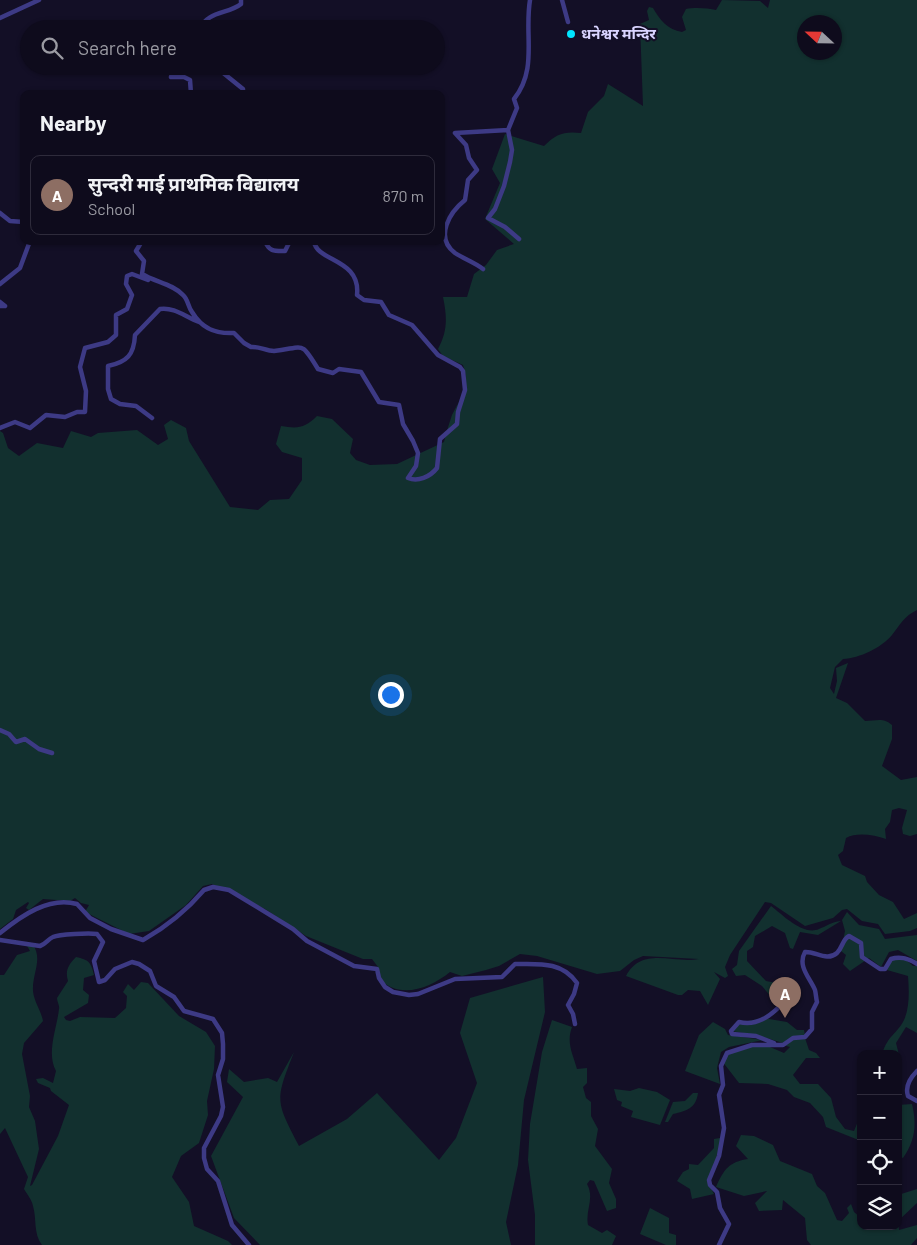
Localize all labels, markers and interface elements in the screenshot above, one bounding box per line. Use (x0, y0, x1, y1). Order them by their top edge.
north arrow (797, 15, 842, 60)
search box (20, 20, 445, 75)
place label: धनेश्वर मन्दिर (581, 24, 656, 42)
marker: धनेश्वर मन्दिर (565, 28, 577, 40)
icon: search (38, 34, 66, 62)
text: Search here (78, 36, 177, 59)
text: Nearby (40, 110, 106, 135)
text: सुन्दरी माई प्राथमिक विद्यालय (88, 172, 299, 195)
text: A (52, 186, 62, 205)
text: 870 m (383, 186, 424, 205)
text: School (88, 199, 135, 218)
your location (378, 682, 404, 708)
pin: A (769, 977, 801, 1018)
map controls (857, 1050, 902, 1230)
button: + (857, 1050, 902, 1095)
button: − (857, 1095, 902, 1140)
button: locate (857, 1140, 902, 1185)
button: layers (857, 1185, 902, 1230)

